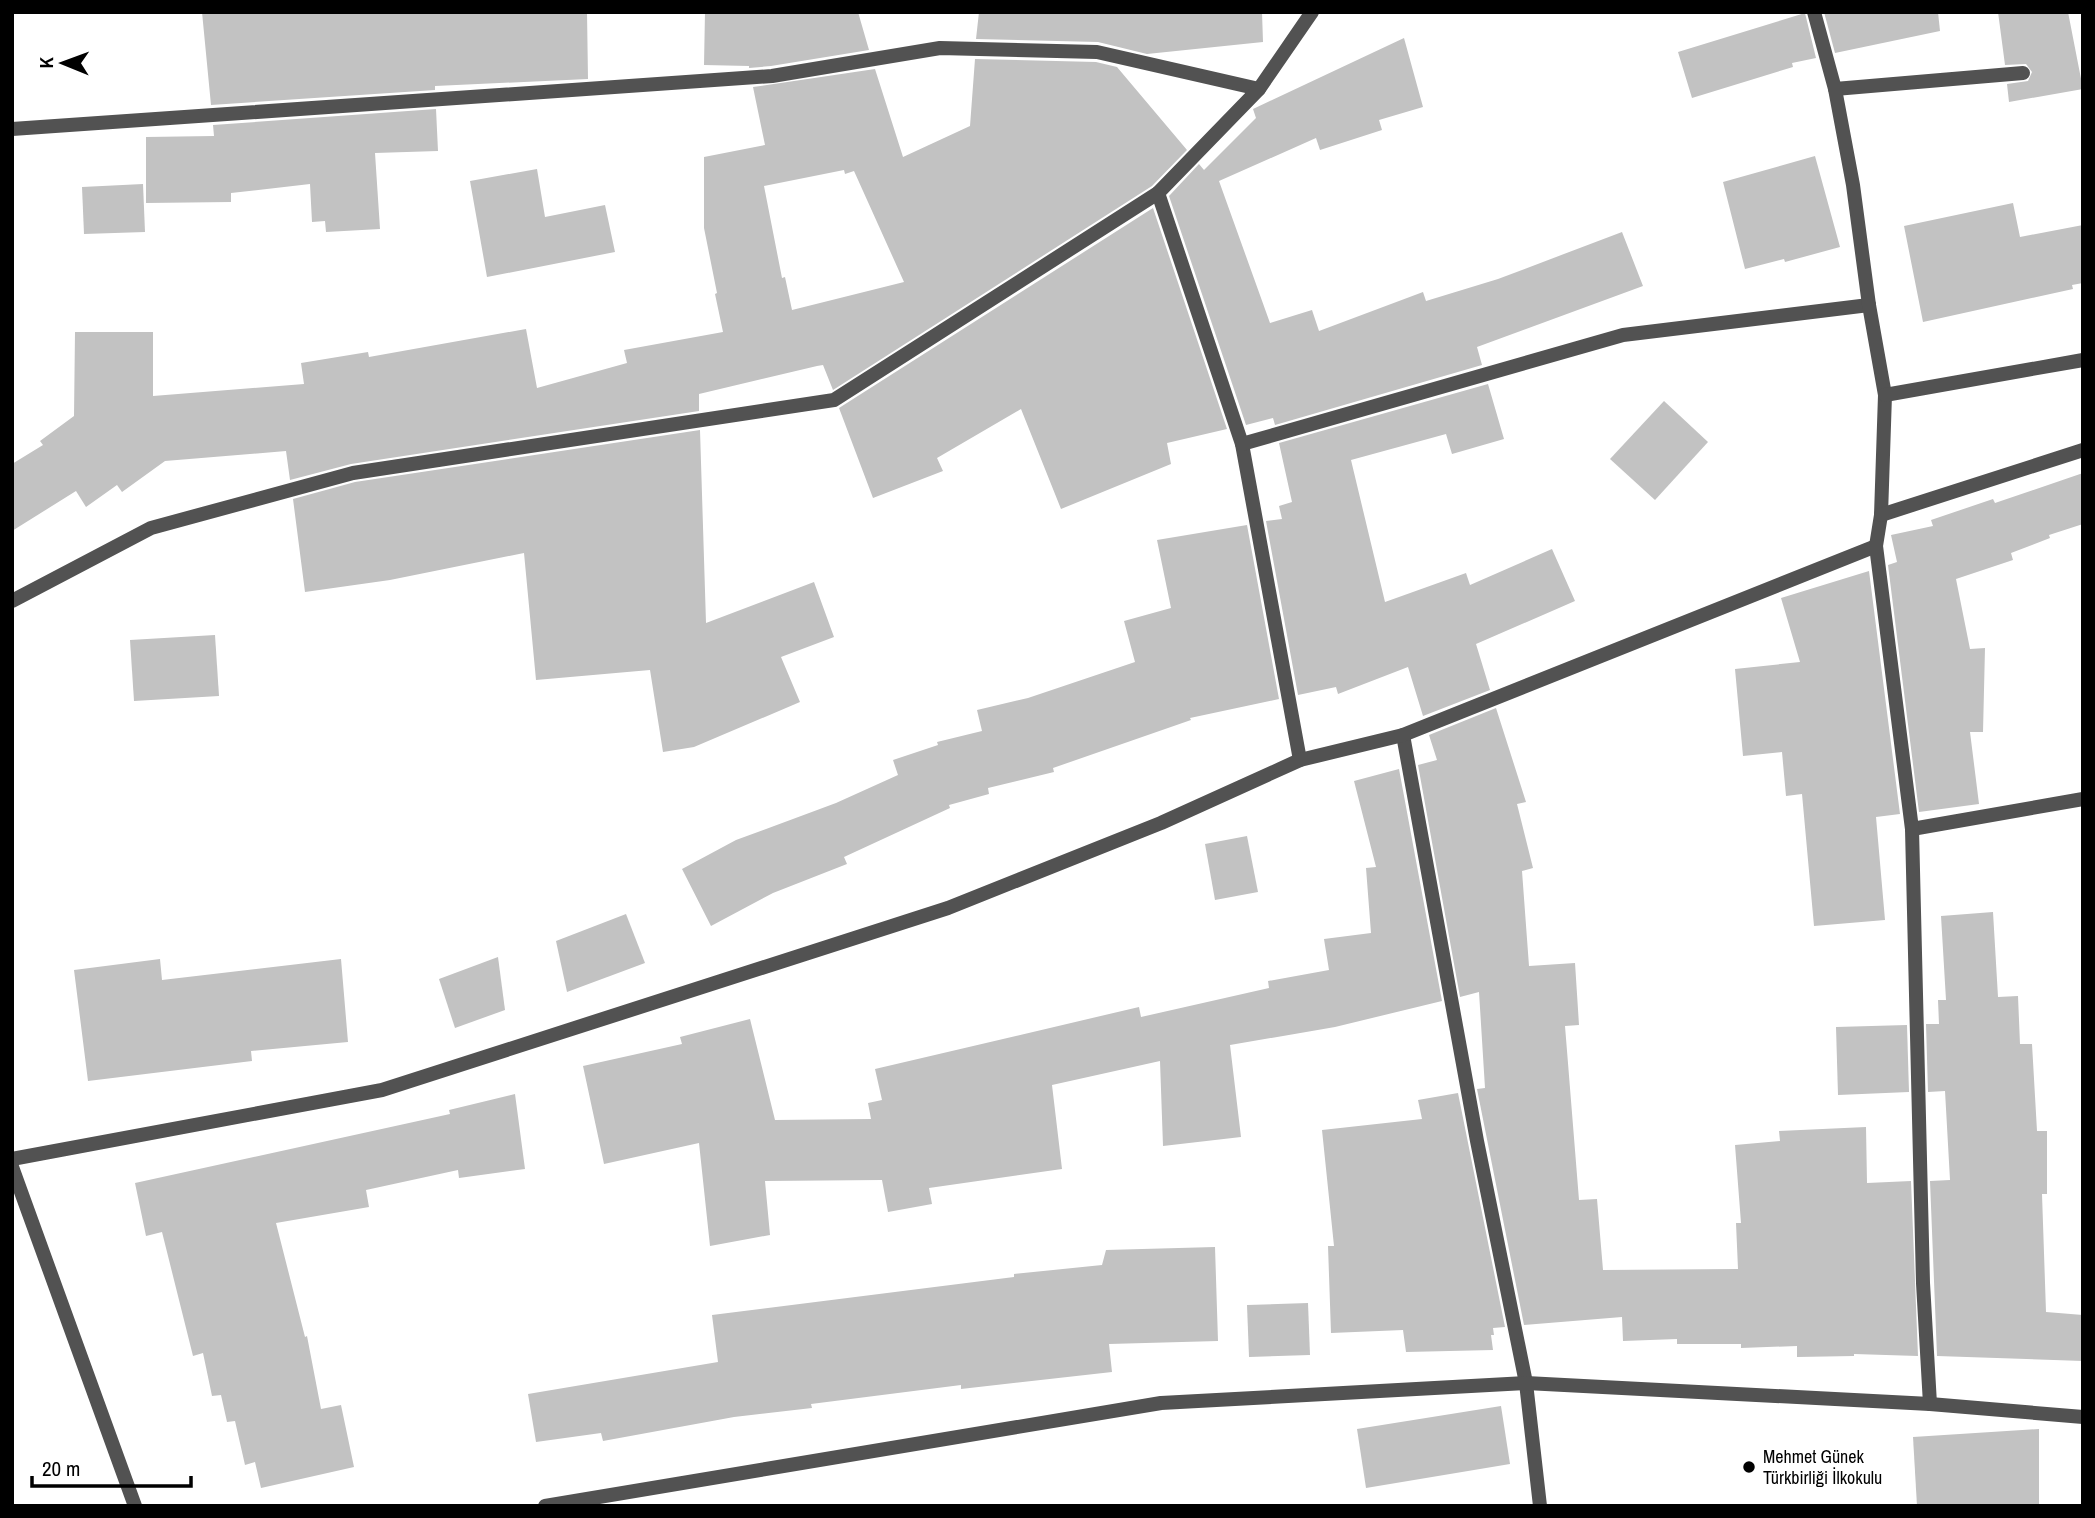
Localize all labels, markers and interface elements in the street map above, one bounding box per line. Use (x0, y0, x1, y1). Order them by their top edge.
north arrow (28, 28, 98, 98)
text: K (33, 56, 59, 69)
scale bar (32, 1444, 191, 1488)
place label: Mehmet Günek Türkbirliği İlkokulu (1763, 1444, 1882, 1490)
text: 20 m (42, 1454, 80, 1483)
marker: Mehmet Günek Türkbirliği İlkokulu (1741, 1459, 1757, 1475)

